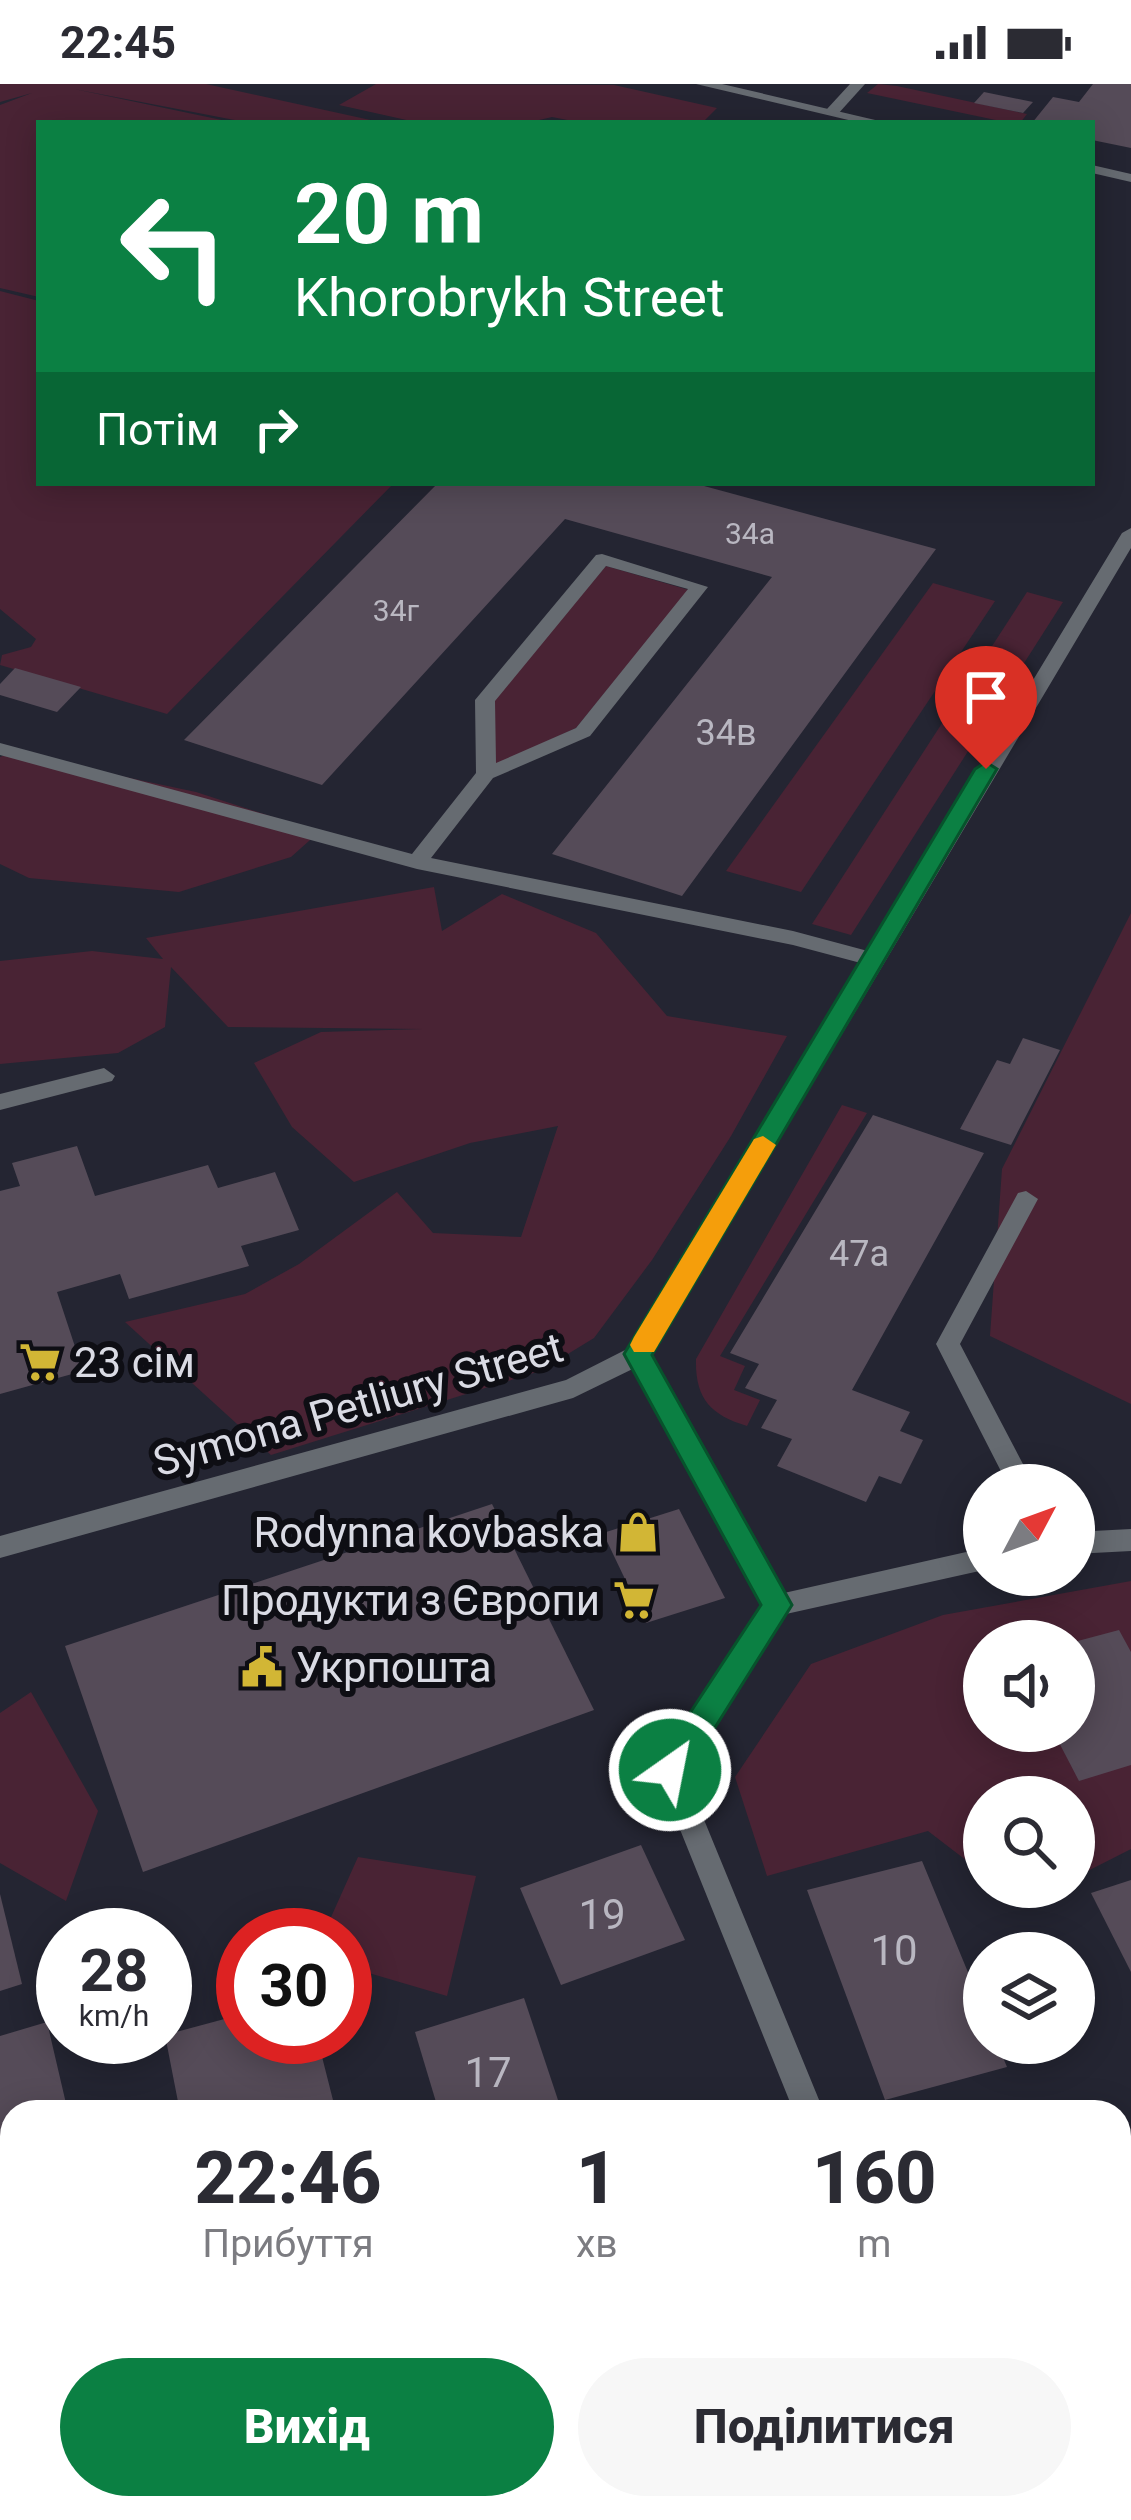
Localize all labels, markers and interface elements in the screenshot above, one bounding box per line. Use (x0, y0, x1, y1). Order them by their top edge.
text: 22:45 (60, 16, 176, 69)
text: 20 m (294, 165, 484, 264)
icon: left (96, 168, 252, 324)
text: Khorobrykh Street (294, 266, 725, 329)
icon: right (243, 396, 309, 462)
text: Потім (96, 403, 219, 456)
house number: 34а (725, 516, 775, 551)
house number: 34г (373, 593, 420, 628)
pin (935, 646, 1037, 769)
icon: arrive (953, 664, 1019, 730)
house number: 34в (695, 712, 757, 754)
house number: 47а (829, 1233, 889, 1275)
street label: Symona Petliury Street (148, 1323, 568, 1486)
place label: 23 сім (74, 1338, 195, 1387)
supermarket icon: 23 сім (17, 1339, 63, 1385)
north arrow (963, 1464, 1095, 1596)
map controls (963, 1464, 1095, 2064)
place label: Rodynna kovbaska (253, 1508, 604, 1557)
shop icon: Rodynna kovbaska (615, 1509, 661, 1555)
place label: Продукти з Європи (221, 1576, 600, 1625)
supermarket icon: Продукти з Європи (611, 1577, 657, 1623)
button: sound (963, 1620, 1095, 1752)
place label: Укрпошта (296, 1643, 492, 1692)
public building icon: Укрпошта (239, 1644, 285, 1690)
position arrow (607, 1707, 733, 1833)
button: search (963, 1776, 1095, 1908)
house number: 19 (578, 1890, 626, 1939)
speed limit sign: 30 (216, 1908, 372, 2064)
house number: 10 (870, 1926, 918, 1975)
button: layers (963, 1932, 1095, 2064)
text: 28 (80, 1935, 148, 2006)
text: km/h (79, 1998, 149, 2033)
house number: 17 (464, 2048, 512, 2097)
text: 22:46 (194, 2136, 381, 2221)
text: 1 (576, 2136, 618, 2221)
text: 160 (812, 2136, 937, 2221)
text: Прибуття (202, 2221, 374, 2267)
text: хв (576, 2221, 618, 2267)
text: m (857, 2221, 891, 2267)
button: Вихід (60, 2358, 554, 2496)
button: Поділитися (578, 2358, 1071, 2496)

